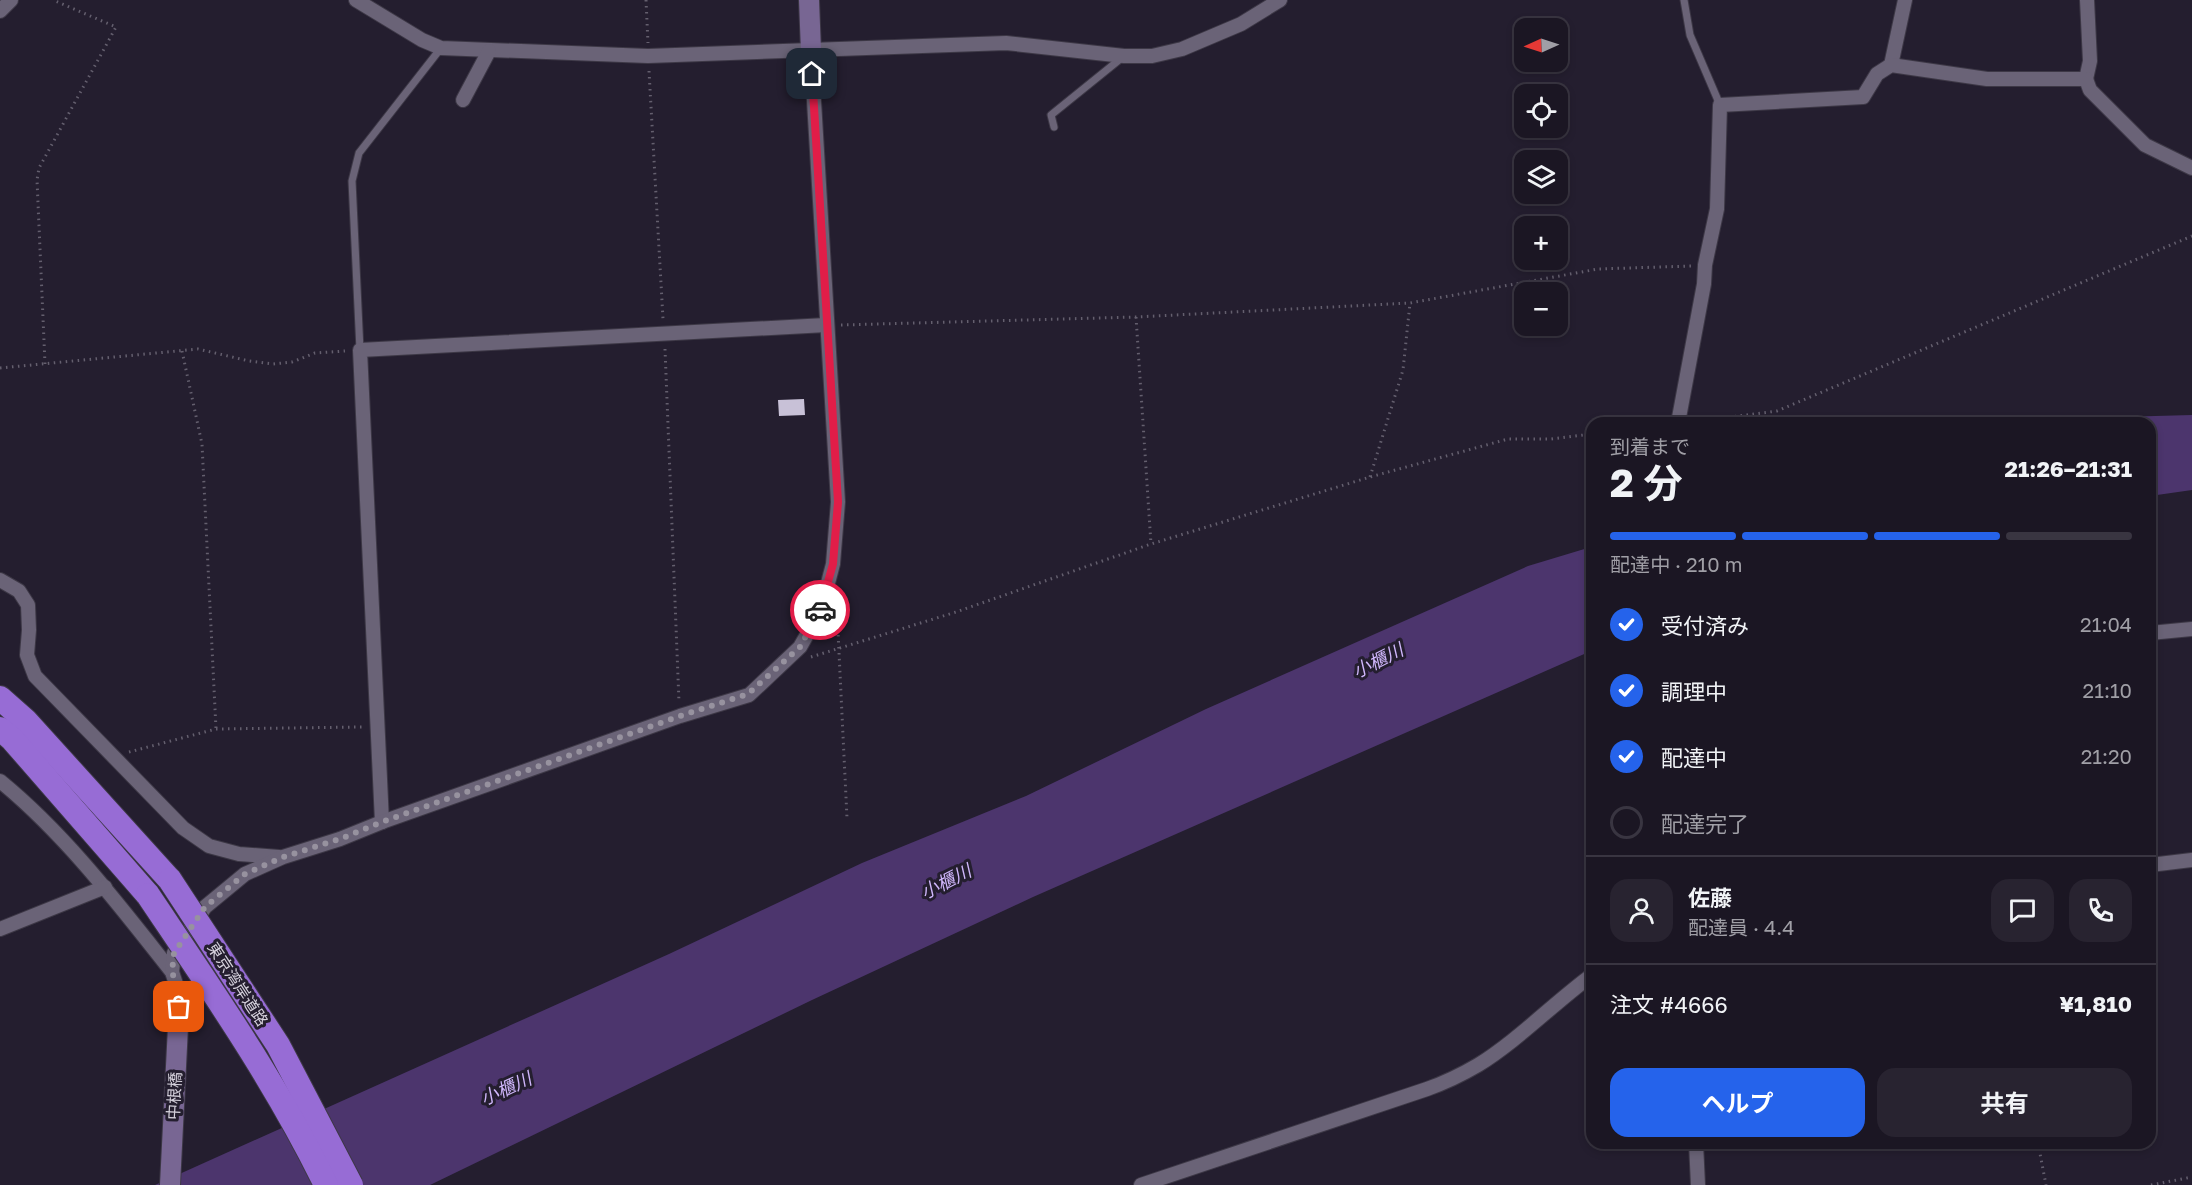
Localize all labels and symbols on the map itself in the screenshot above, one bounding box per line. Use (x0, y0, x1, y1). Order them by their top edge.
north arrow (1514, 18, 1568, 72)
pin (786, 48, 837, 99)
courier (790, 580, 850, 640)
water label: 小櫃川 (1348, 637, 1408, 682)
water label: 小櫃川 (916, 858, 976, 903)
street label: 東京湾岸道路 (203, 938, 273, 1030)
pin (153, 981, 204, 1032)
water label: 小櫃川 (476, 1066, 537, 1109)
street label: 中根橋 (163, 1072, 185, 1120)

